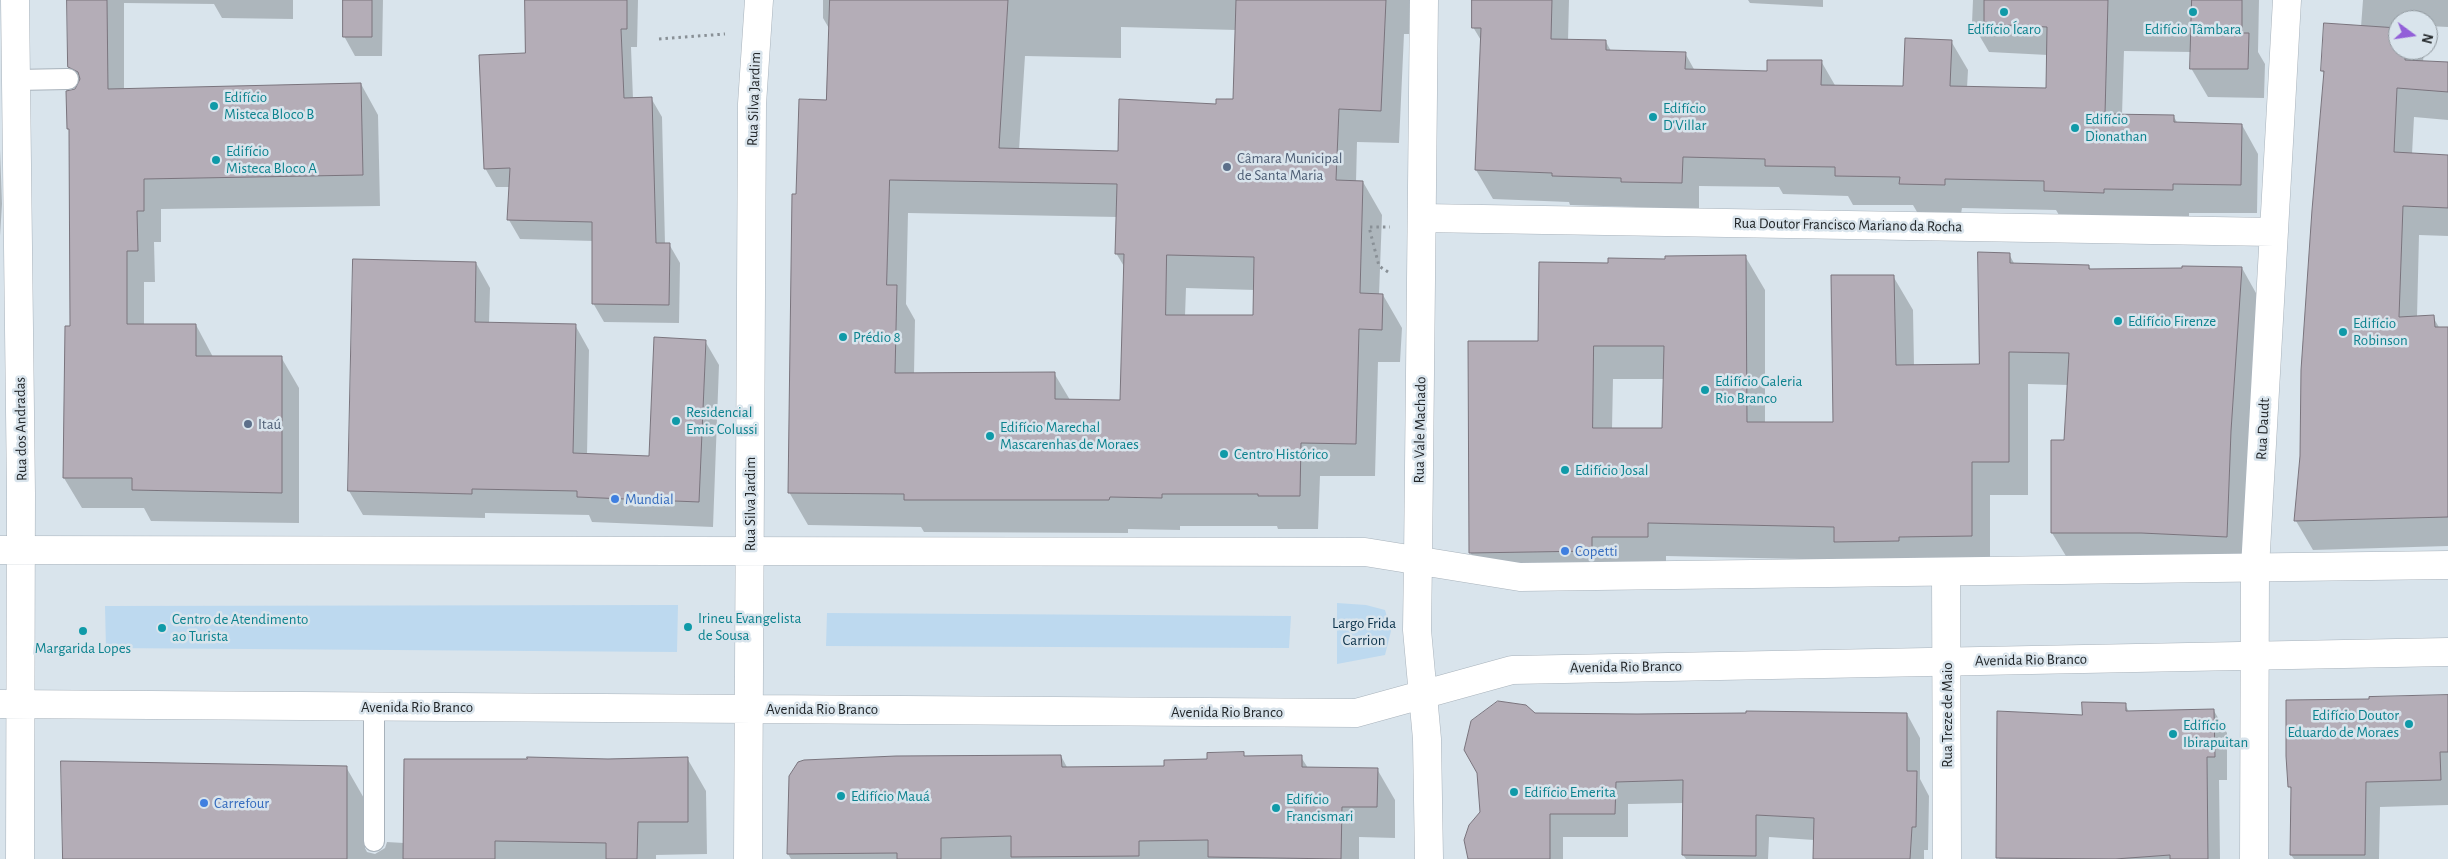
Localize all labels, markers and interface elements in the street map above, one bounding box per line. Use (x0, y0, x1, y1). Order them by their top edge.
marker: Edifício Ícaro (1998, 6, 2010, 18)
marker: Edifício Tâmbara (2187, 6, 2199, 18)
north arrow (2388, 10, 2438, 60)
place label: Edifício Ícaro (1967, 20, 2041, 38)
place label: Edifício Tâmbara (2145, 20, 2241, 38)
text: N (2419, 32, 2435, 45)
street label: Rua Silva Jardim (743, 52, 765, 146)
place label: Edifício Misteca Bloco B (224, 88, 314, 123)
place label: Edifício D'Villar (1663, 99, 1706, 134)
marker: Edifício Misteca Bloco B (208, 100, 220, 112)
place label: Edifício Dionathan (2085, 110, 2147, 145)
marker: Edifício D'Villar (1647, 111, 1659, 123)
marker: Edifício Dionathan (2069, 122, 2081, 134)
place label: Edifício Misteca Bloco A (226, 142, 317, 177)
place label: Câmara Municipal de Santa Maria (1237, 149, 1343, 184)
marker: Edifício Misteca Bloco A (210, 154, 222, 166)
marker: Câmara Municipal de Santa Maria (1221, 161, 1233, 173)
street label: Rua Doutor Francisco Mariano da Rocha (1733, 214, 1963, 236)
place label: Edifício Firenze (2128, 312, 2216, 330)
place label: Edifício Robinson (2353, 314, 2408, 349)
marker: Edifício Firenze (2112, 315, 2124, 327)
marker: Edifício Robinson (2337, 326, 2349, 338)
place label: Prédio 8 (853, 328, 901, 346)
marker: Prédio 8 (837, 331, 849, 343)
place label: Edifício Galeria Rio Branco (1715, 372, 1802, 407)
street label: Rua Vale Machado (1410, 376, 1430, 484)
street label: Rua dos Andradas (11, 377, 31, 481)
marker: Edifício Galeria Rio Branco (1699, 384, 1711, 396)
street label: Rua Daudt (2252, 398, 2274, 460)
place label: Residencial Emis Colussi (686, 403, 758, 438)
place label: Itaú (258, 415, 281, 433)
marker: Residencial Emis Colussi (670, 415, 682, 427)
marker: Itaú (242, 418, 254, 430)
place label: Edifício Marechal Mascarenhas de Moraes (1000, 418, 1139, 453)
marker: Edifício Marechal Mascarenhas de Moraes (984, 430, 996, 442)
place label: Centro Histórico (1234, 445, 1328, 463)
marker: Centro Histórico (1218, 448, 1230, 460)
street label: Rua Silva Jardim (741, 457, 759, 551)
place label: Edifício Josal (1575, 461, 1649, 479)
marker: Edifício Josal (1559, 464, 1571, 476)
place label: Mundial (625, 490, 674, 508)
marker: Mundial (609, 493, 621, 505)
place label: Copetti (1575, 542, 1618, 560)
marker: Copetti (1559, 545, 1571, 557)
place label: Irineu Evangelista de Sousa (698, 609, 801, 644)
place label: Centro de Atendimento ao Turista (172, 610, 308, 645)
park label: Largo Frida Carrion (1332, 614, 1396, 649)
marker: Irineu Evangelista de Sousa (682, 621, 694, 633)
marker: Centro de Atendimento ao Turista (156, 622, 168, 634)
marker: Margarida Lopes (77, 625, 89, 637)
place label: Margarida Lopes (35, 639, 131, 657)
street label: Avenida Rio Branco (1975, 650, 2087, 670)
street label: Avenida Rio Branco (1570, 657, 1682, 677)
street label: Rua Treze de Maio (1938, 662, 1956, 768)
street label: Avenida Rio Branco (361, 698, 473, 716)
street label: Avenida Rio Branco (766, 700, 878, 718)
street label: Avenida Rio Branco (1171, 703, 1283, 721)
place label: Edifício Doutor Eduardo de Moraes (2288, 706, 2399, 741)
place label: Edifício Ibirapuitan (2183, 716, 2248, 751)
marker: Edifício Doutor Eduardo de Moraes (2403, 718, 2415, 730)
marker: Edifício Ibirapuitan (2167, 728, 2179, 740)
place label: Edifício Emerita (1524, 783, 1616, 801)
marker: Edifício Emerita (1508, 786, 1520, 798)
place label: Edifício Mauá (851, 787, 930, 805)
marker: Edifício Mauá (835, 790, 847, 802)
place label: Edifício Francismari (1286, 790, 1353, 825)
place label: Carrefour (214, 794, 269, 812)
marker: Carrefour (198, 797, 210, 809)
marker: Edifício Francismari (1270, 802, 1282, 814)

